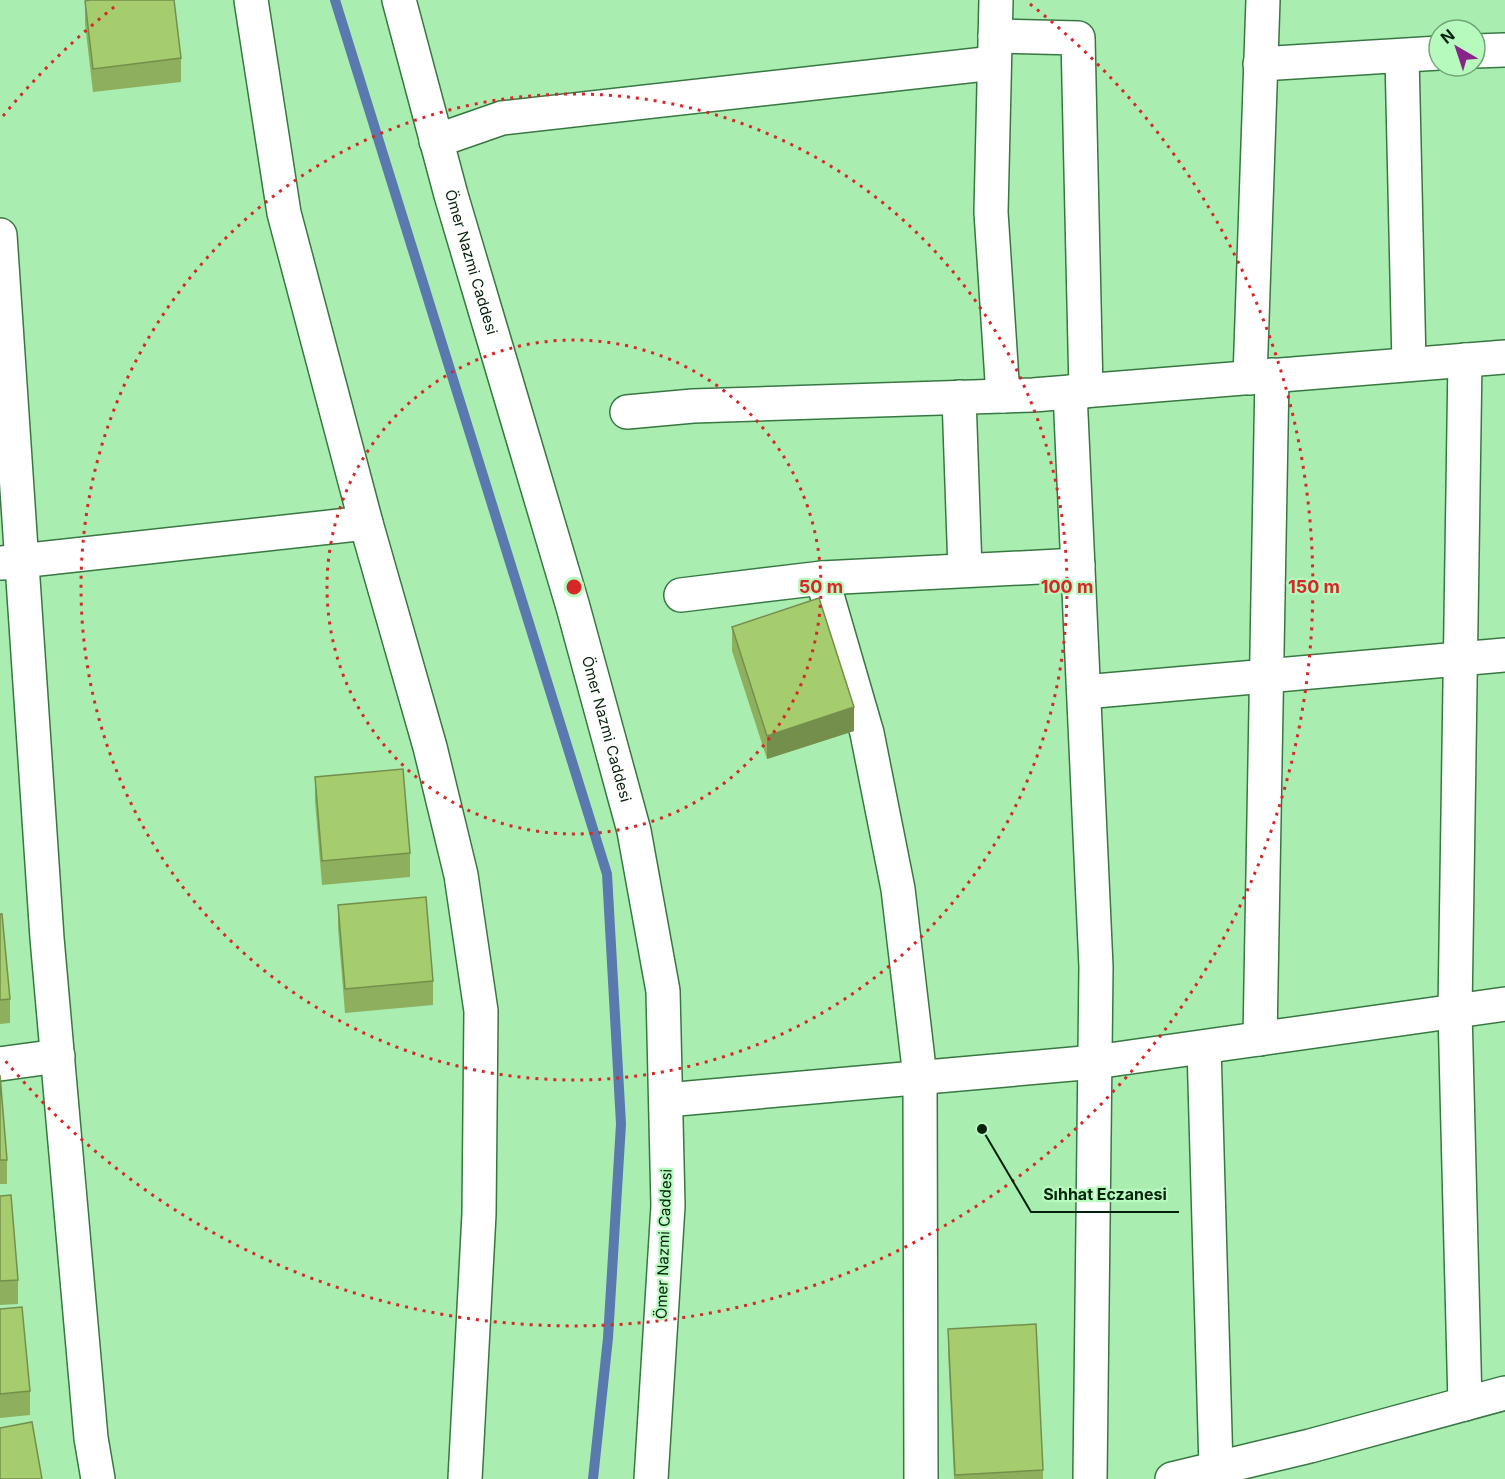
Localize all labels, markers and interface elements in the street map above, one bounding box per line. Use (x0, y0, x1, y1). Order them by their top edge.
north arrow (1427, 18, 1487, 78)
text: N (1437, 25, 1459, 48)
street label: Ömer Nazmi Caddesi (441, 187, 502, 337)
text: 50 m (799, 576, 843, 597)
text: 100 m (1041, 576, 1093, 597)
text: 150 m (1288, 576, 1340, 597)
centre of rings (564, 577, 584, 597)
street label: Ömer Nazmi Caddesi (578, 654, 636, 804)
street label: Ömer Nazmi Caddesi (651, 1169, 676, 1319)
callout: Sıhhat Eczanesi (1031, 1178, 1179, 1212)
text: Sıhhat Eczanesi (1043, 1184, 1167, 1204)

